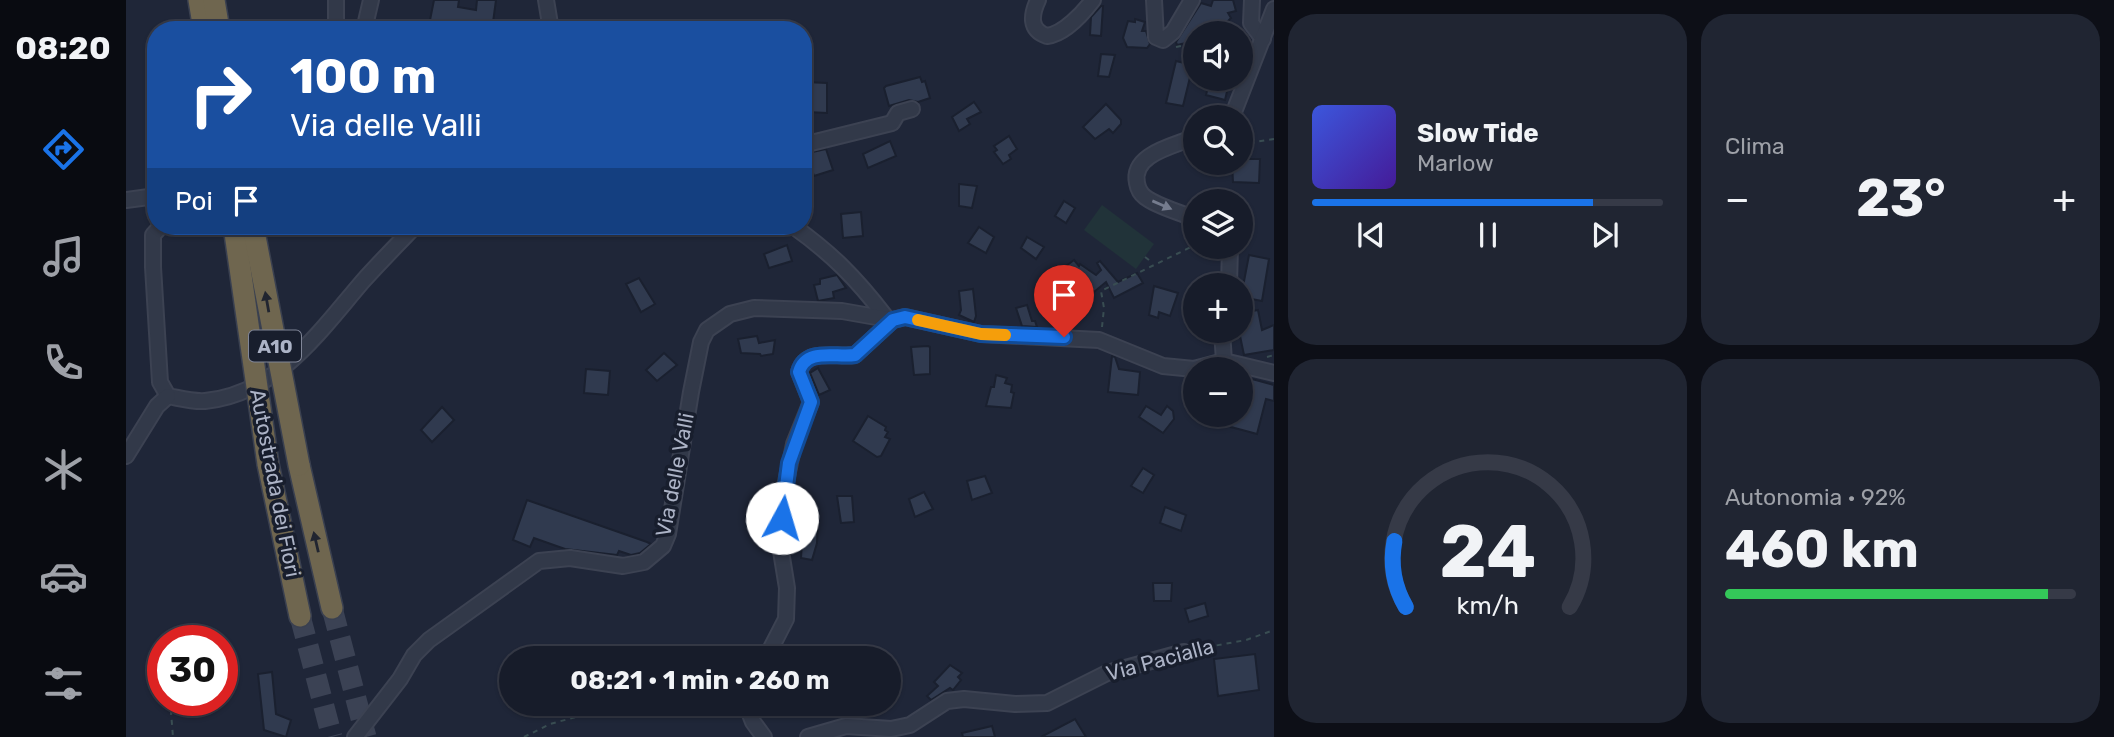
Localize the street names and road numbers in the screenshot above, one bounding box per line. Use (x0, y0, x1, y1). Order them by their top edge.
road number: A10 (249, 330, 301, 362)
street label: Autostrada dei Fiori (245, 387, 306, 579)
street label: Via delle Valli (650, 411, 699, 539)
street label: Via Pacialla (1103, 633, 1216, 686)

